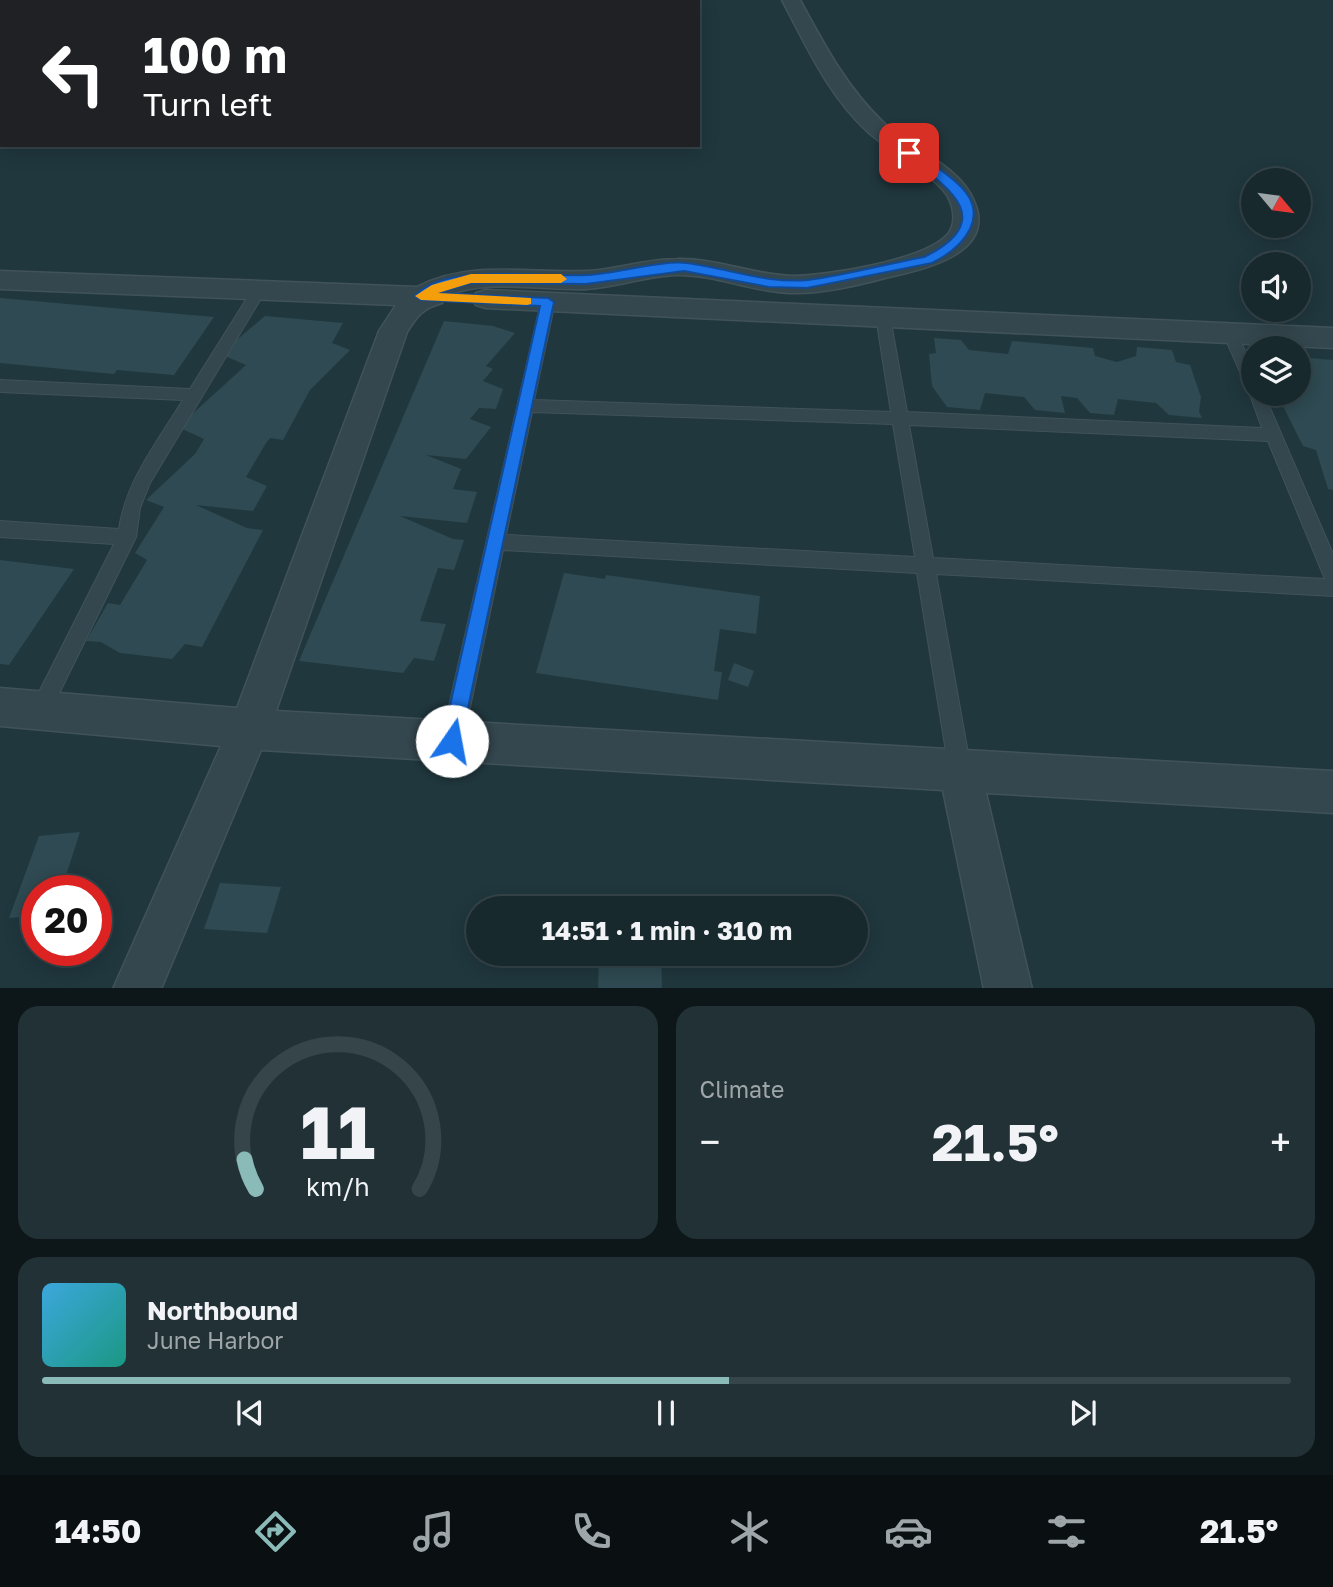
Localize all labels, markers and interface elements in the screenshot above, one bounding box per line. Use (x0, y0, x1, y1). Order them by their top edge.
text: 100 m (143, 25, 287, 84)
icon: left (28, 28, 119, 119)
text: Turn left (143, 85, 272, 123)
pin (879, 123, 939, 183)
icon: arrive (890, 134, 928, 172)
north arrow (1241, 168, 1311, 238)
map controls (1241, 168, 1311, 406)
button: sound (1241, 252, 1311, 322)
button: layers (1241, 336, 1311, 406)
position arrow (415, 704, 489, 778)
speed limit sign: 20 (21, 875, 112, 966)
text: 14:51 · 1 min · 310 m (542, 915, 792, 946)
text: Climate (700, 1075, 784, 1103)
text: 11 (300, 1088, 375, 1175)
text: 21.5° (932, 1110, 1059, 1172)
text: − (700, 1119, 720, 1164)
text: + (1270, 1119, 1291, 1164)
text: km/h (306, 1170, 370, 1201)
text: Northbound (147, 1295, 298, 1326)
text: June Harbor (147, 1326, 283, 1354)
icon: previous (231, 1394, 269, 1432)
icon: pause (647, 1394, 685, 1432)
icon: next (1064, 1394, 1102, 1432)
icon: directions (251, 1507, 300, 1556)
icon: music (409, 1507, 458, 1556)
icon: phone (567, 1507, 616, 1556)
icon: climate (725, 1507, 774, 1556)
icon: car (884, 1507, 933, 1556)
icon: filters (1042, 1507, 1091, 1556)
text: 14:50 (55, 1512, 142, 1550)
text: 21.5° (1200, 1512, 1278, 1550)

